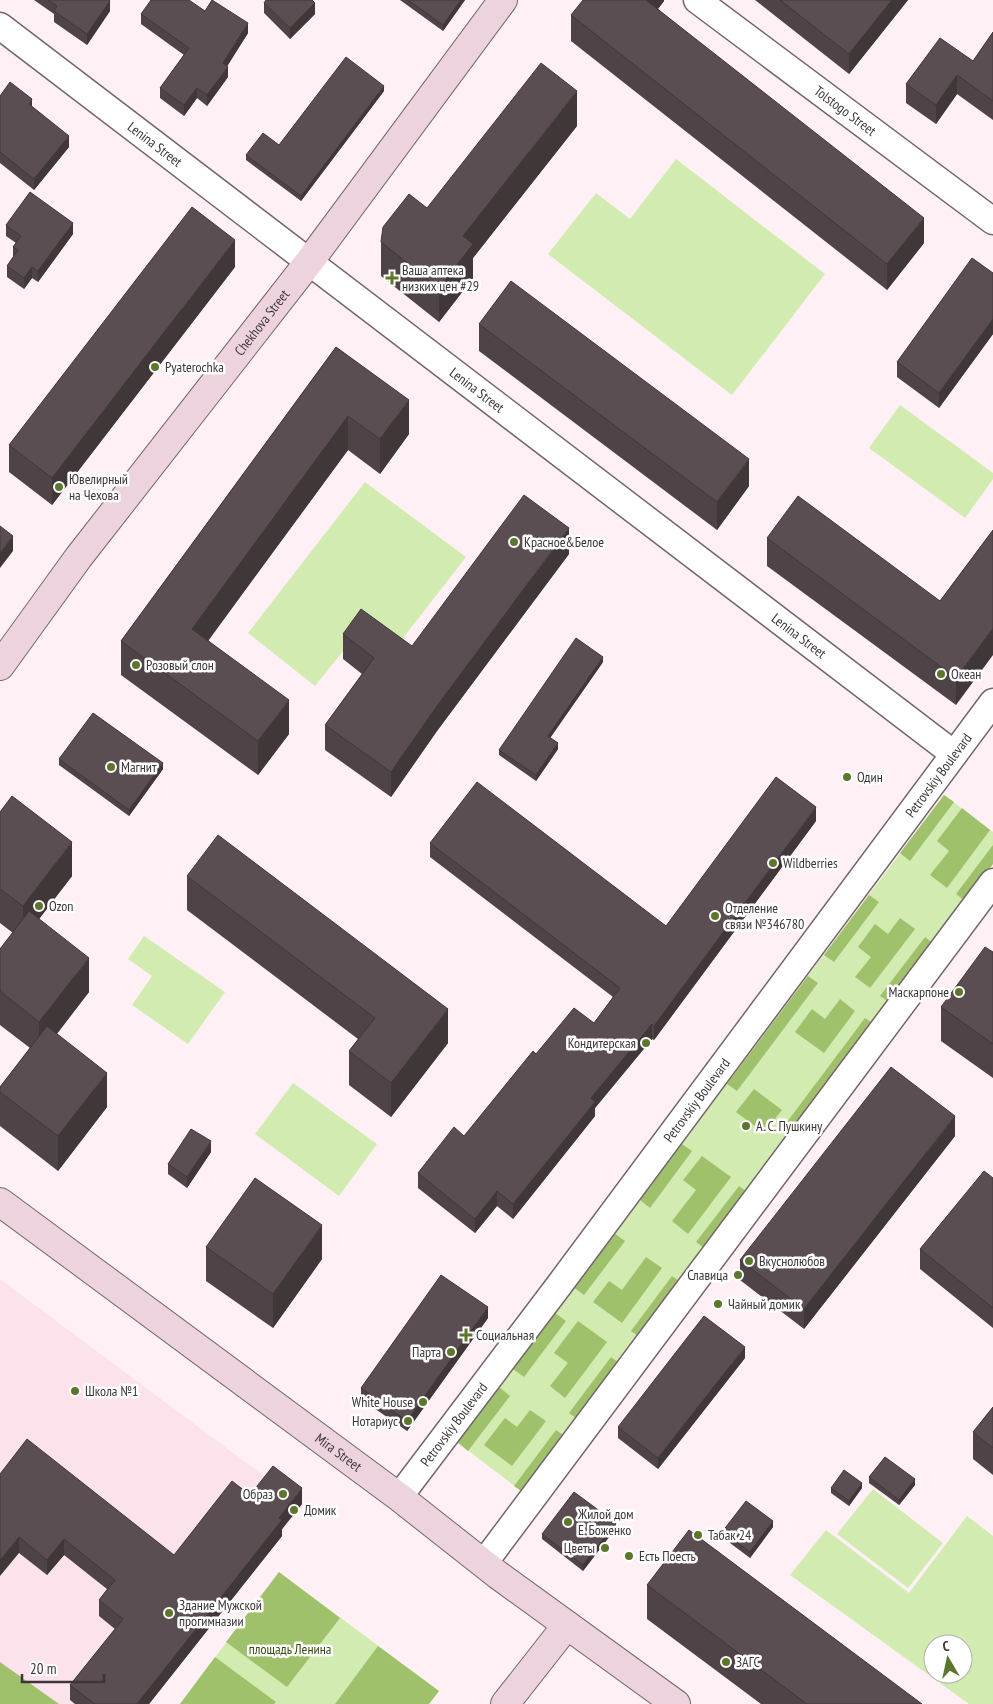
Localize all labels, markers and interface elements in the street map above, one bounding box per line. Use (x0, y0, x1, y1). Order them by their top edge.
street label: Tolstogo Street (811, 82, 880, 140)
street label: Lenina Street (124, 118, 186, 171)
place label: Ваша аптека низких цен #29 (402, 261, 479, 295)
marker: Ваша аптека низких цен #29 (386, 272, 398, 284)
street label: Chekhova Street (230, 286, 293, 359)
place label: Pyaterochka (165, 358, 224, 376)
marker: Pyaterochka (149, 361, 161, 373)
street label: Lenina Street (446, 363, 508, 417)
place label: Ювелирный на Чехова (69, 470, 128, 504)
marker: Ювелирный на Чехова (53, 481, 65, 493)
place label: Красное&Белое (524, 533, 604, 551)
marker: Красное&Белое (508, 536, 520, 548)
street label: Lenina Street (768, 609, 830, 662)
place label: Розовый слон (146, 656, 214, 674)
marker: Розовый слон (130, 659, 142, 671)
place label: Океан (951, 665, 981, 683)
marker: Океан (935, 668, 947, 680)
street label: Petrovskiy Boulevard (901, 730, 976, 821)
place label: Магнит (121, 758, 157, 776)
marker: Магнит (105, 761, 117, 773)
place label: Один (857, 768, 883, 786)
marker: Один (841, 771, 853, 783)
place label: Wildberries (783, 854, 838, 872)
marker: Wildberries (767, 857, 779, 869)
place label: Ozon (49, 897, 74, 915)
place label: Отделение связи №346780 (725, 899, 804, 933)
marker: Ozon (33, 900, 45, 912)
marker: Отделение связи №346780 (709, 910, 721, 922)
place label: Маскарпоне (888, 983, 949, 1001)
marker: Маскарпоне (953, 986, 965, 998)
place label: Кондитерская (568, 1034, 636, 1052)
marker: Кондитерская (640, 1037, 652, 1049)
street label: Petrovskiy Boulevard (660, 1055, 734, 1146)
place label: А. С. Пушкину (756, 1117, 823, 1135)
marker: А. С. Пушкину (740, 1120, 752, 1132)
place label: Вкуснолюбов (759, 1252, 825, 1270)
marker: Вкуснолюбов (743, 1255, 755, 1267)
place label: Славица (687, 1266, 728, 1284)
marker: Славица (732, 1269, 744, 1281)
place label: Чайный домик (728, 1295, 801, 1313)
marker: Чайный домик (712, 1298, 724, 1310)
place label: Социальная (476, 1326, 534, 1344)
marker: Социальная (460, 1329, 472, 1341)
place label: Парта (412, 1343, 441, 1361)
marker: Парта (445, 1346, 457, 1358)
street label: Petrovskiy Boulevard (416, 1379, 491, 1470)
place label: Школа №1 (85, 1382, 138, 1400)
marker: Школа №1 (69, 1385, 81, 1397)
place label: White House (352, 1393, 413, 1411)
marker: White House (417, 1396, 429, 1408)
place label: Нотариус (352, 1412, 398, 1430)
marker: Нотариус (402, 1415, 414, 1427)
street label: Mira Street (312, 1429, 365, 1475)
place label: Образ (243, 1485, 273, 1503)
marker: Образ (277, 1488, 289, 1500)
place label: Домик (304, 1501, 337, 1519)
marker: Домик (288, 1504, 300, 1516)
place label: Жилой дом Е. Боженко (577, 1505, 634, 1539)
marker: Жилой дом Е. Боженко (562, 1516, 574, 1528)
place label: Табак 24 (708, 1526, 752, 1544)
marker: Табак 24 (692, 1529, 704, 1541)
place label: Цветы (564, 1539, 595, 1557)
marker: Цветы (599, 1542, 611, 1554)
place label: Есть Поесть (639, 1547, 696, 1565)
marker: Есть Поесть (623, 1550, 635, 1562)
place label: Здание Мужской прогимназии (179, 1596, 262, 1630)
marker: Здание Мужской прогимназии (163, 1607, 175, 1619)
north arrow (923, 1634, 973, 1684)
text: С (941, 1637, 951, 1656)
park label: площадь Ленина (249, 1640, 331, 1658)
scale bar (22, 1652, 105, 1684)
place label: ЗАГС (736, 1653, 760, 1671)
marker: ЗАГС (720, 1656, 732, 1668)
text: 20 m (30, 1659, 56, 1678)

